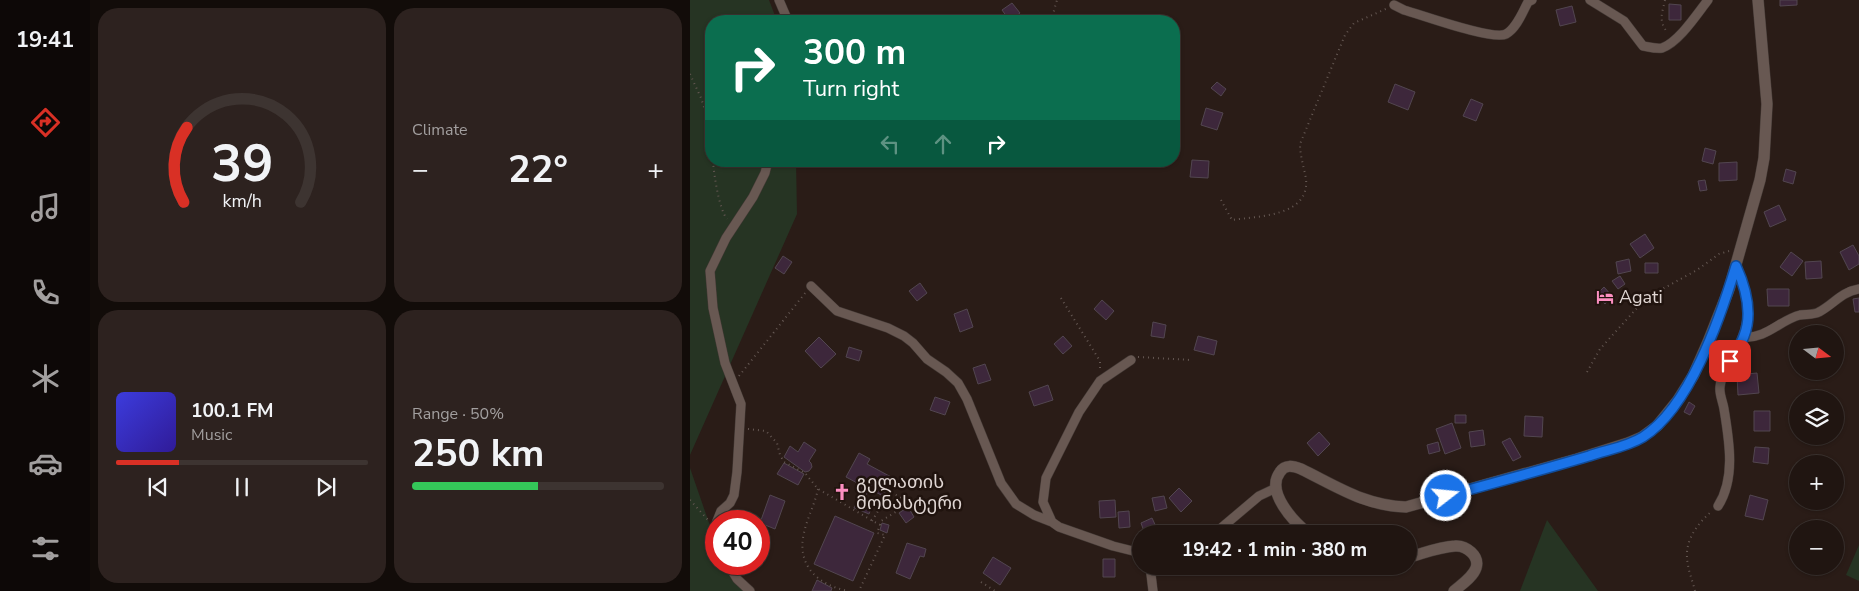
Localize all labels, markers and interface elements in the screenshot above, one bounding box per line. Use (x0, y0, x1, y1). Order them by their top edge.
text: 19:41 (16, 25, 74, 55)
text: 300 m (803, 29, 906, 76)
icon: right (720, 35, 785, 100)
text: Turn right (803, 74, 899, 104)
icon: directions (28, 105, 63, 140)
text: Climate (412, 119, 467, 141)
text: 39 (211, 128, 273, 199)
icon: left (876, 130, 904, 158)
icon: ahead (929, 130, 957, 158)
icon: right (982, 130, 1010, 158)
text: 22° (508, 144, 568, 195)
text: − (412, 151, 429, 189)
text: + (647, 151, 664, 189)
text: km/h (222, 189, 262, 213)
icon: music (28, 190, 63, 225)
icon: phone (28, 275, 63, 310)
place label: Agati (1619, 285, 1663, 309)
hotel icon: Agati (1595, 287, 1615, 307)
north arrow (1789, 325, 1844, 380)
map controls (1789, 325, 1844, 575)
pin (1709, 340, 1751, 382)
icon: arrive (1716, 347, 1744, 375)
icon: climate (28, 361, 63, 396)
button: layers (1789, 390, 1844, 445)
text: 100.1 FM (191, 398, 274, 424)
text: Range · 50% (412, 403, 504, 425)
text: Music (191, 424, 232, 446)
text: 250 km (412, 428, 544, 479)
icon: car (28, 446, 63, 481)
button: + (1789, 455, 1844, 510)
position arrow (1419, 469, 1471, 521)
place label: გელათის მონასტერი (856, 470, 962, 515)
icon: previous (144, 473, 172, 501)
icon: pause (228, 473, 256, 501)
icon: next (312, 473, 340, 501)
church icon: გელათის მონასტერი (832, 482, 852, 502)
speed limit sign: 40 (705, 510, 770, 575)
button: − (1789, 520, 1844, 575)
icon: filters (28, 531, 63, 566)
text: 19:42 · 1 min · 380 m (1182, 537, 1367, 563)

